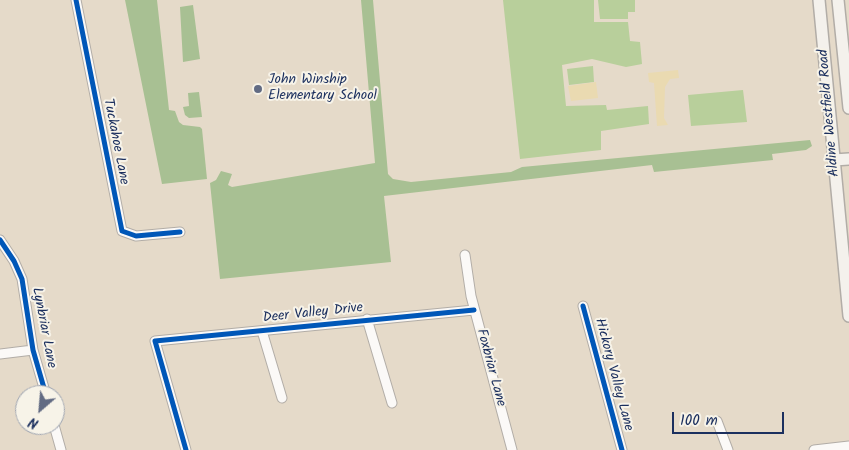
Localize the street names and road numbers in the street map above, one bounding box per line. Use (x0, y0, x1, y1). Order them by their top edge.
street label: Aldine Westfield Road (816, 48, 844, 178)
street label: Tuckahoe Lane (98, 98, 132, 186)
street label: Lynbriar Lane (27, 286, 59, 370)
street label: Deer Valley Drive (262, 300, 364, 328)
street label: Hickory Valley Lane (590, 317, 636, 433)
street label: Foxbriar Lane (472, 327, 508, 409)

